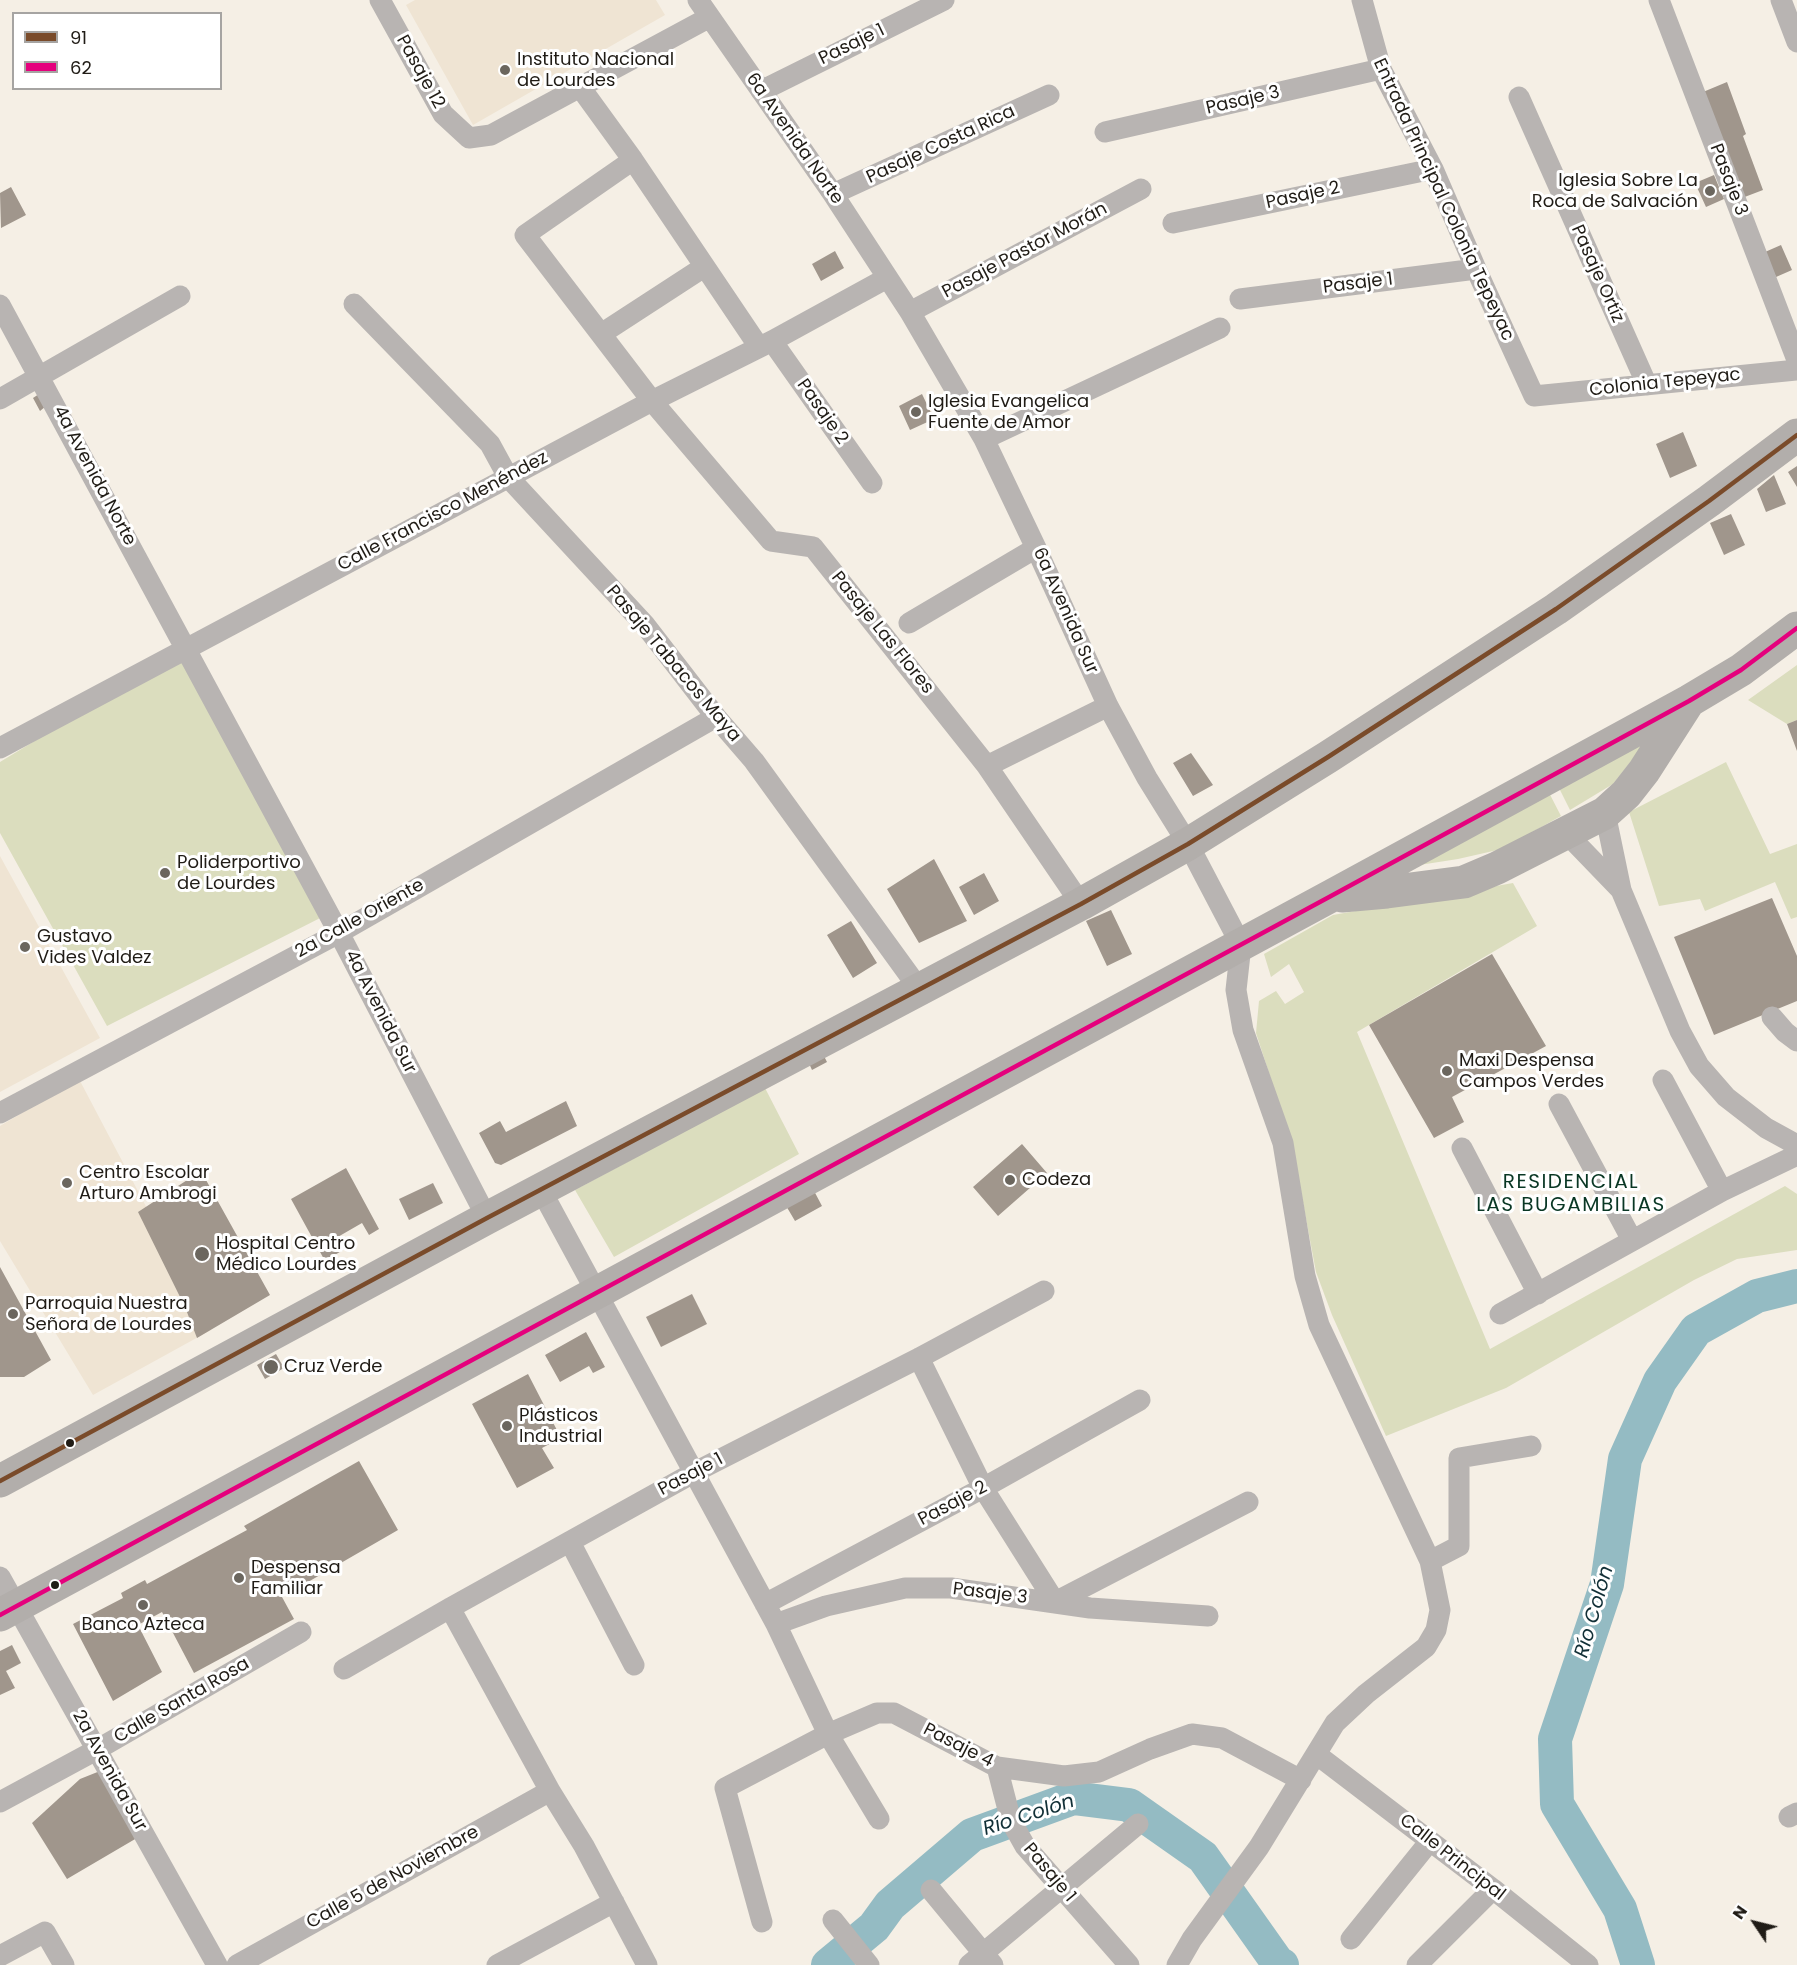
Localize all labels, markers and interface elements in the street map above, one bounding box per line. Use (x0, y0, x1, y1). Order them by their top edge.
legend (12, 12, 222, 90)
street label: Pasaje 1 (816, 20, 888, 70)
text: 91 (70, 25, 87, 50)
street label: Pasaje 12 (391, 31, 449, 113)
place label: Instituto Nacional de Lourdes (517, 49, 674, 92)
text: 62 (70, 55, 92, 80)
street label: Entrada Principal Colonia Tepeyac (1368, 55, 1518, 345)
marker: Instituto Nacional de Lourdes (498, 63, 512, 77)
street label: 6a Avenida Norte (741, 69, 847, 209)
street label: Pasaje 3 (1204, 82, 1282, 120)
street label: Pasaje Costa Rica (863, 101, 1019, 189)
street label: Pasaje 3 (1704, 141, 1752, 219)
place label: Iglesia Sobre La Roca de Salvación (1532, 170, 1698, 213)
street label: Pasaje 2 (1264, 178, 1342, 214)
marker: Iglesia Sobre La Roca de Salvación (1703, 184, 1717, 198)
street label: Pasaje Pastor Morán (939, 198, 1111, 304)
street label: Pasaje Ortíz (1566, 222, 1628, 326)
street label: Pasaje 1 (1322, 269, 1394, 299)
street label: Colonia Tepeyac (1588, 364, 1742, 402)
street label: Pasaje 2 (792, 375, 852, 449)
place label: Iglesia Evangelica Fuente de Amor (928, 391, 1089, 434)
street label: 4a Avenida Norte (48, 402, 140, 550)
marker: Iglesia Evangelica Fuente de Amor (909, 405, 923, 419)
street label: Calle Francisco Menéndez (334, 447, 552, 577)
street label: 6a Avenida Sur (1028, 545, 1102, 677)
street label: Pasaje Las Flores (826, 568, 938, 698)
street label: Pasaje Tabacos Maya (601, 581, 745, 747)
place label: Poliderportivo de Lourdes (177, 852, 301, 894)
marker: Poliderportivo de Lourdes (158, 866, 172, 880)
street label: 2a Calle Oriente (292, 875, 428, 963)
place label: Gustavo Vides Valdez (37, 926, 151, 968)
marker: Gustavo Vides Valdez (18, 940, 32, 954)
street label: 4a Avenida Sur (340, 947, 420, 1077)
place label: Maxi Despensa Campos Verdes (1459, 1050, 1604, 1092)
marker: Maxi Despensa Campos Verdes (1440, 1064, 1454, 1078)
place label: Centro Escolar Arturo Ambrogi (79, 1162, 217, 1204)
place label: Codeza (1022, 1169, 1091, 1191)
district label: RESIDENCIAL LAS BUGAMBILIAS (1476, 1171, 1666, 1218)
marker: Codeza (1003, 1173, 1017, 1187)
marker: Centro Escolar Arturo Ambrogi (60, 1176, 74, 1190)
place label: Hospital Centro Médico Lourdes (216, 1233, 357, 1276)
marker: Hospital Centro Médico Lourdes (193, 1245, 211, 1263)
place label: Parroquia Nuestra Señora de Lourdes (25, 1293, 192, 1336)
marker: Parroquia Nuestra Señora de Lourdes (6, 1307, 20, 1321)
place label: Cruz Verde (284, 1356, 382, 1378)
marker: Cruz Verde (262, 1358, 280, 1376)
place label: Plásticos Industrial (519, 1405, 602, 1448)
marker: Plásticos Industrial (500, 1419, 514, 1433)
unlabelled marker (64, 1437, 76, 1449)
street label: Pasaje 1 (655, 1449, 727, 1501)
street label: Pasaje 2 (915, 1477, 991, 1531)
place label: Despensa Familiar (251, 1557, 341, 1600)
water label: Río Colón (1570, 1563, 1620, 1661)
marker: Despensa Familiar (232, 1571, 246, 1585)
unlabelled marker (49, 1579, 61, 1591)
street label: Pasaje 3 (951, 1579, 1029, 1609)
marker: Banco Azteca (136, 1598, 150, 1612)
place label: Banco Azteca (81, 1614, 205, 1636)
street label: Calle Santa Rosa (110, 1653, 254, 1749)
street label: 2a Avenida Sur (67, 1707, 151, 1835)
street label: Pasaje 4 (919, 1719, 997, 1773)
water label: Río Colón (980, 1790, 1078, 1842)
street label: Calle Principal (1395, 1810, 1509, 1906)
street label: Calle 5 de Noviembre (303, 1822, 483, 1934)
street label: Pasaje 1 (1018, 1839, 1080, 1907)
north arrow (1725, 1893, 1785, 1953)
text: N (1727, 1901, 1753, 1924)

